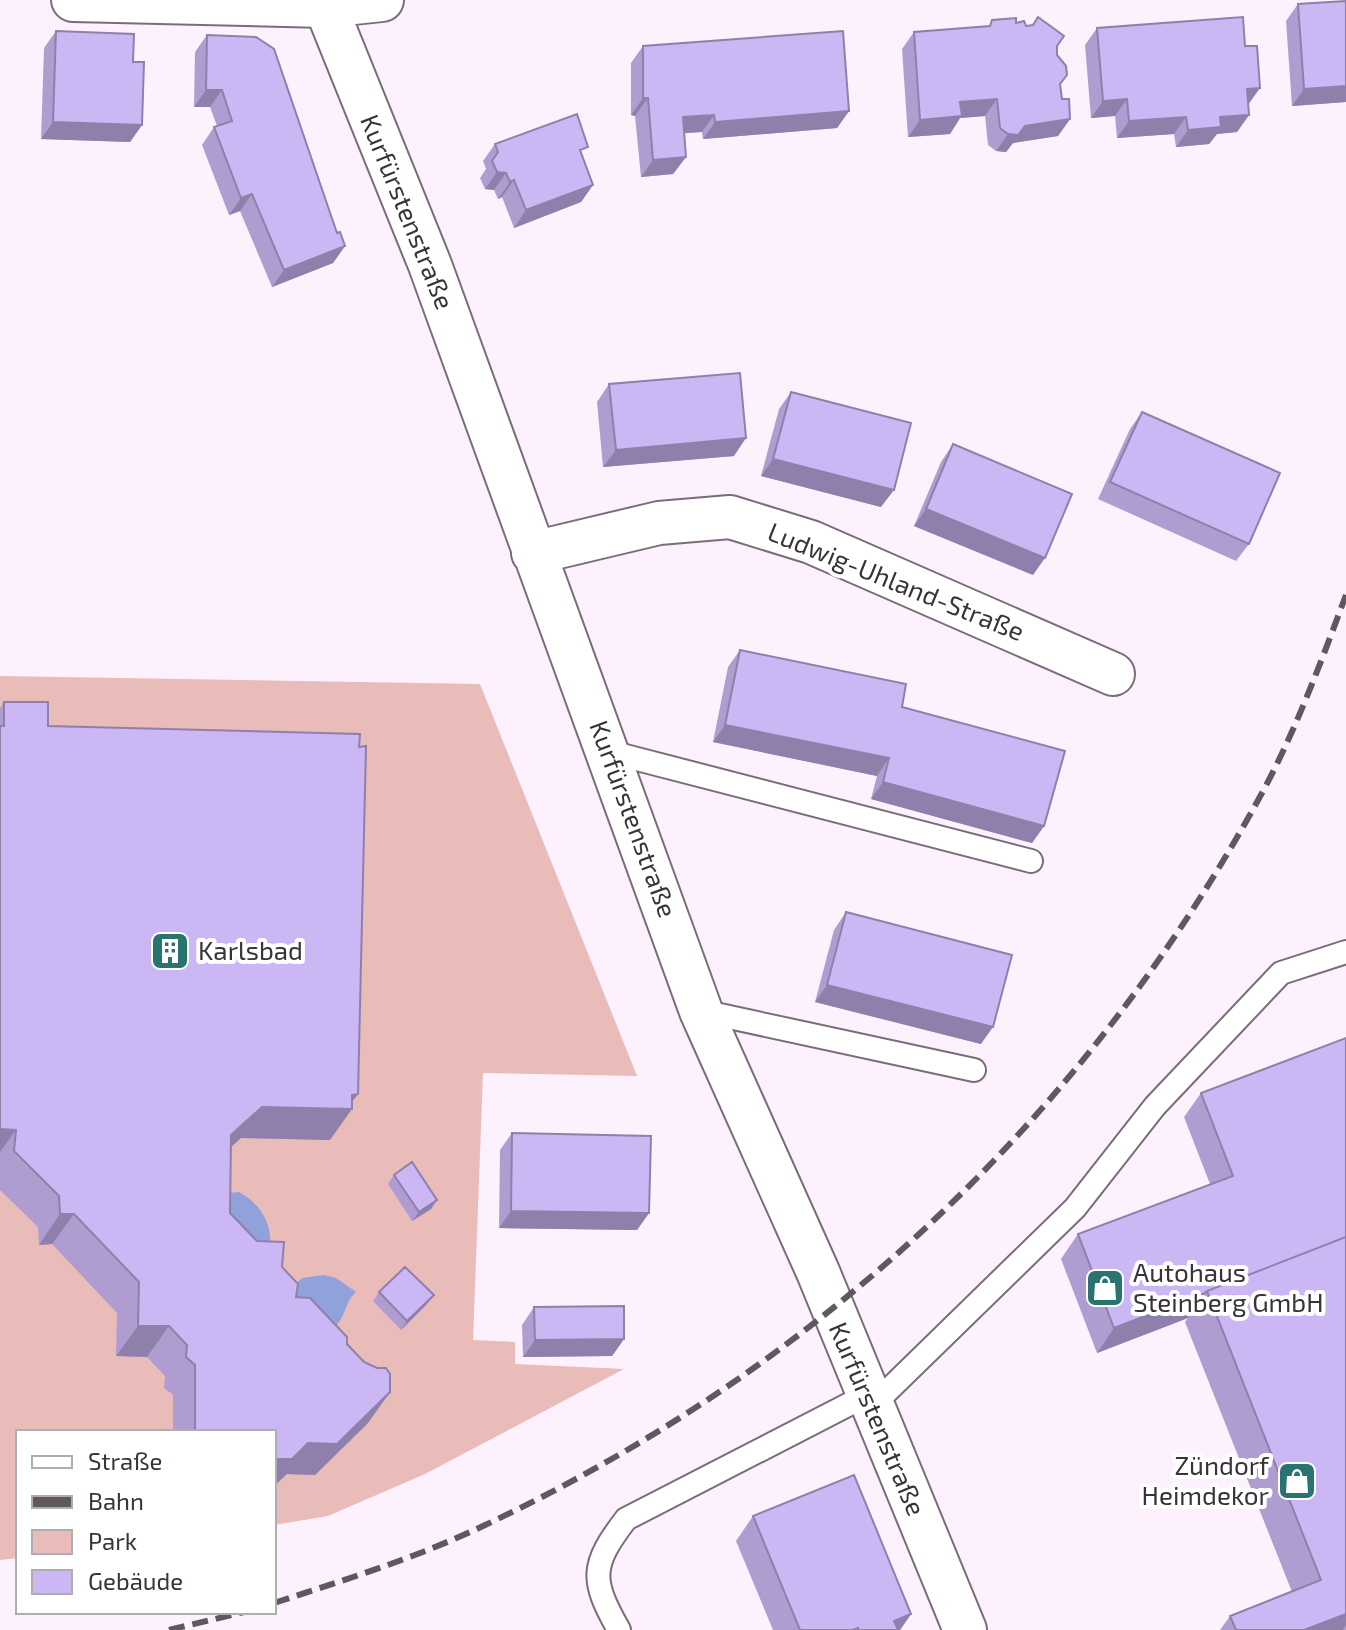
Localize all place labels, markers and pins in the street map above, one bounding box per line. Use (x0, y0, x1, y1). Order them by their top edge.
building icon: Karlsbad (149, 930, 191, 972)
place label: Karlsbad (198, 934, 303, 965)
place label: Autohaus Steinberg GmbH (1133, 1256, 1324, 1317)
shop icon: Autohaus Steinberg GmbH (1084, 1267, 1126, 1309)
place label: Zündorf Heimdekor (1142, 1449, 1270, 1510)
shop icon: Zündorf Heimdekor (1276, 1460, 1318, 1502)

